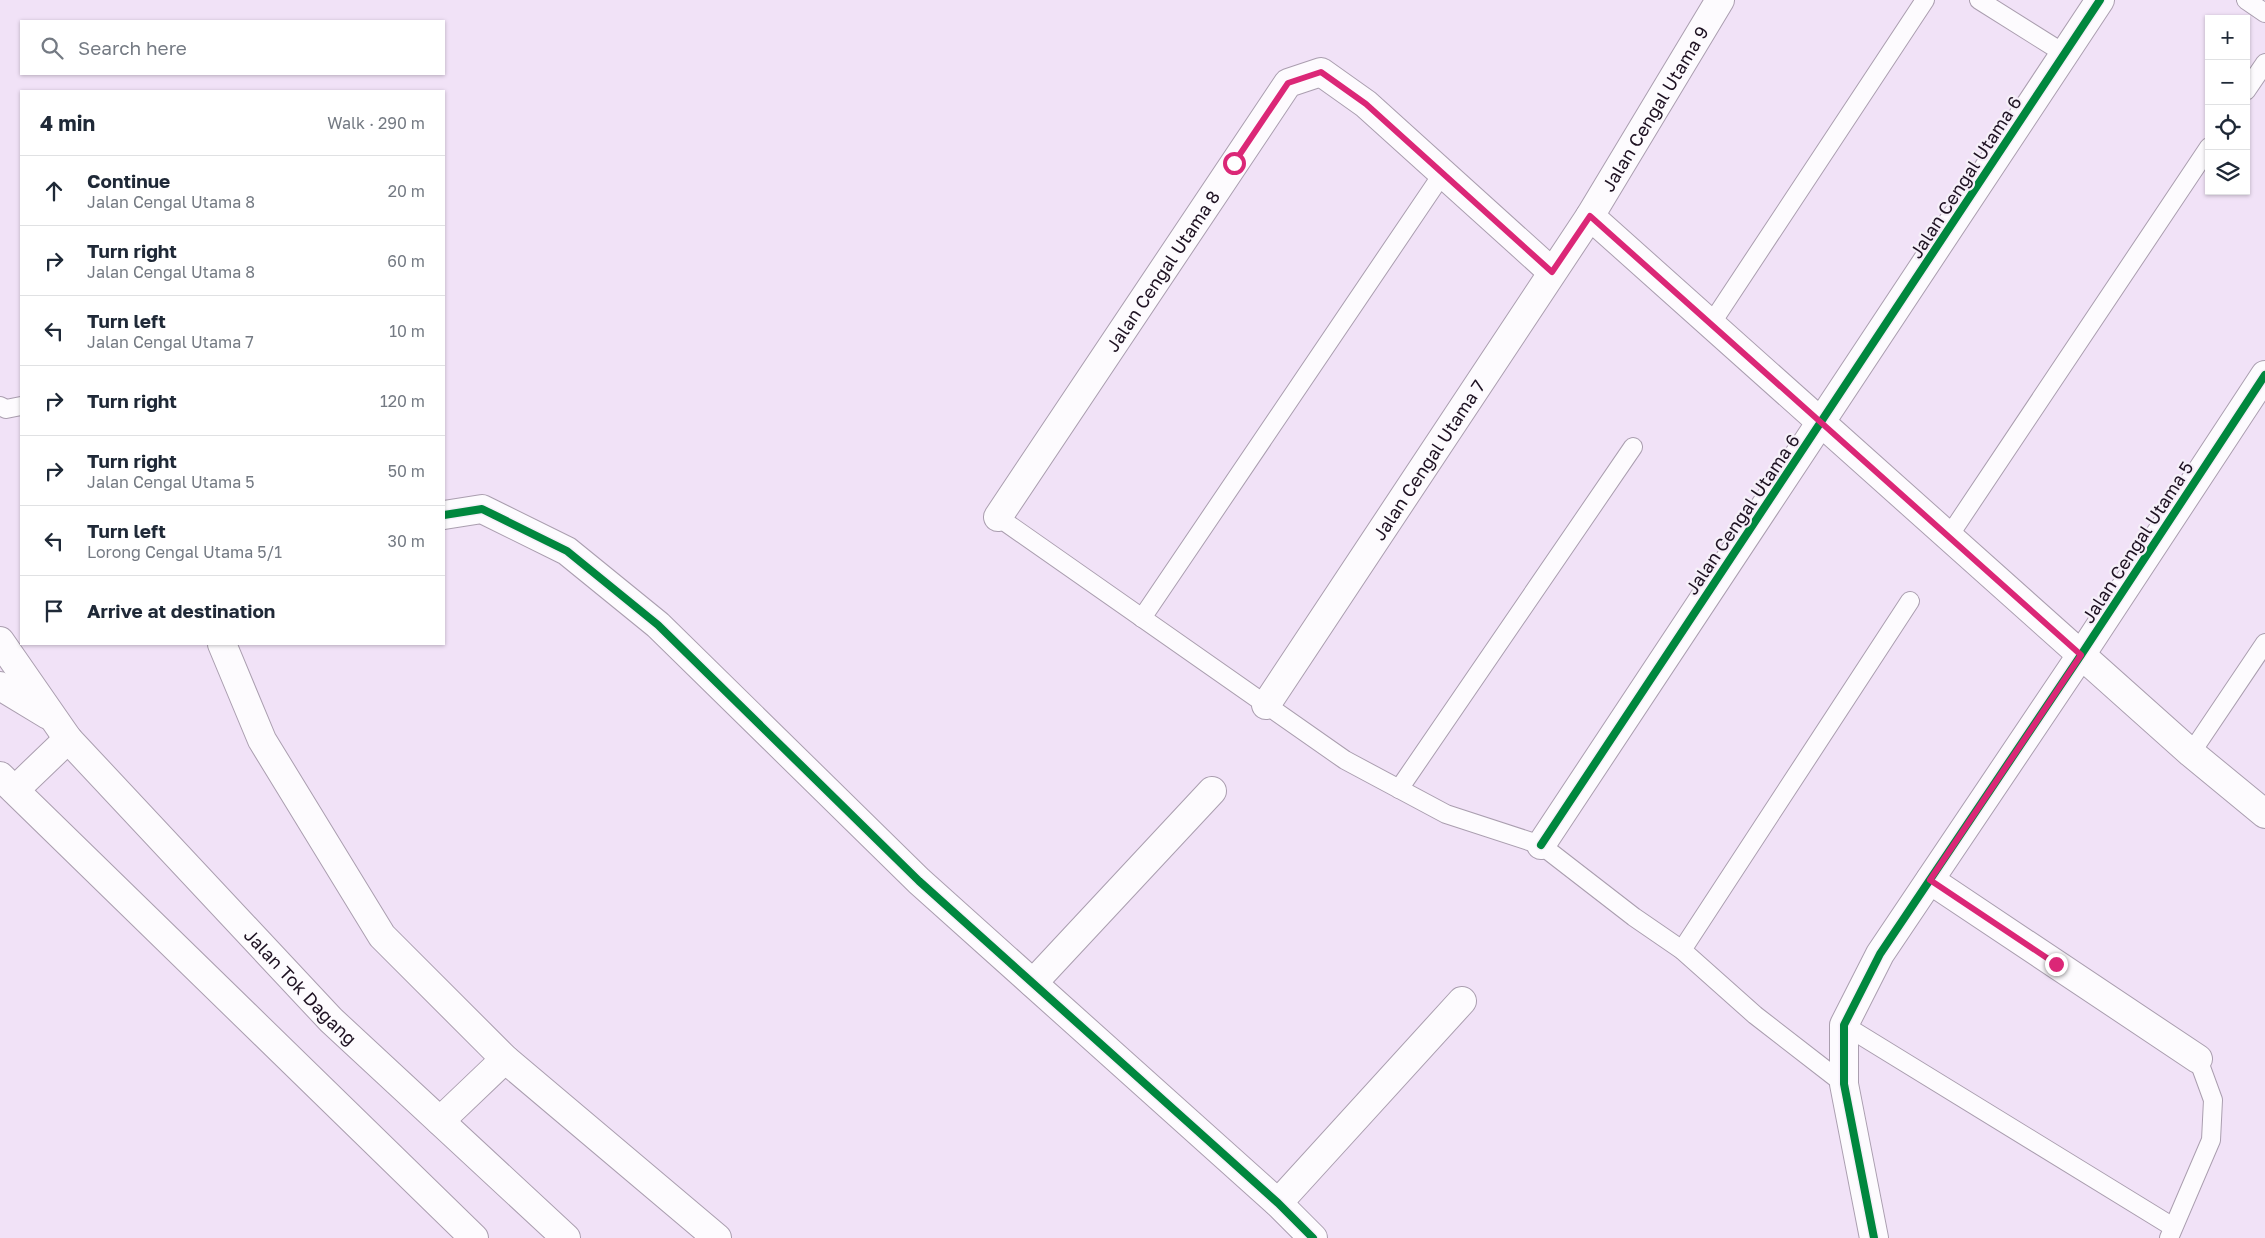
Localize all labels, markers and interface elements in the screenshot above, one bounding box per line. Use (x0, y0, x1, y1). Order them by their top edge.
map controls (2205, 15, 2250, 195)
button: + (2205, 15, 2250, 60)
search box (20, 20, 445, 75)
street label: Jalan Cengal Utama 9 (1597, 22, 1713, 195)
icon: search (38, 34, 66, 62)
text: Search here (78, 36, 187, 59)
button: − (2205, 60, 2250, 105)
street label: Jalan Cengal Utama 6 (1904, 92, 2026, 262)
button: locate (2205, 105, 2250, 150)
text: 4 min (40, 110, 95, 136)
text: Walk · 290 m (327, 113, 425, 133)
button: layers (2205, 150, 2250, 195)
route start (1223, 152, 1246, 175)
text: Continue (87, 169, 170, 192)
icon: ahead (40, 177, 68, 205)
text: 20 m (388, 181, 425, 201)
street label: Jalan Cengal Utama 8 (1101, 186, 1224, 356)
text: Jalan Cengal Utama 8 (87, 192, 255, 212)
text: Turn right (87, 239, 177, 262)
icon: right (40, 247, 68, 275)
text: 60 m (387, 251, 425, 271)
text: Jalan Cengal Utama 8 (87, 262, 255, 282)
text: Turn left (87, 309, 166, 332)
icon: left (40, 317, 68, 345)
text: 10 m (389, 321, 425, 341)
text: Jalan Cengal Utama 7 (87, 332, 254, 352)
street label: Jalan Cengal Utama 7 (1367, 376, 1489, 544)
icon: right (40, 387, 68, 415)
text: Turn right (87, 389, 177, 412)
text: 120 m (380, 391, 425, 411)
street label: Jalan Cengal Utama 6 (1680, 430, 1804, 598)
text: Turn right (87, 449, 177, 472)
icon: right (40, 457, 68, 485)
street label: Jalan Cengal Utama 5 (2076, 457, 2198, 627)
text: 50 m (388, 461, 425, 481)
text: Jalan Cengal Utama 5 (87, 472, 255, 492)
text: Turn left (87, 519, 166, 542)
icon: left (40, 527, 68, 555)
text: 30 m (388, 531, 425, 551)
text: Lorong Cengal Utama 5/1 (87, 542, 282, 562)
icon: arrive (40, 597, 68, 625)
text: Arrive at destination (87, 599, 275, 622)
street label: Jalan Tok Dagang (240, 924, 361, 1049)
route end (2045, 953, 2068, 976)

